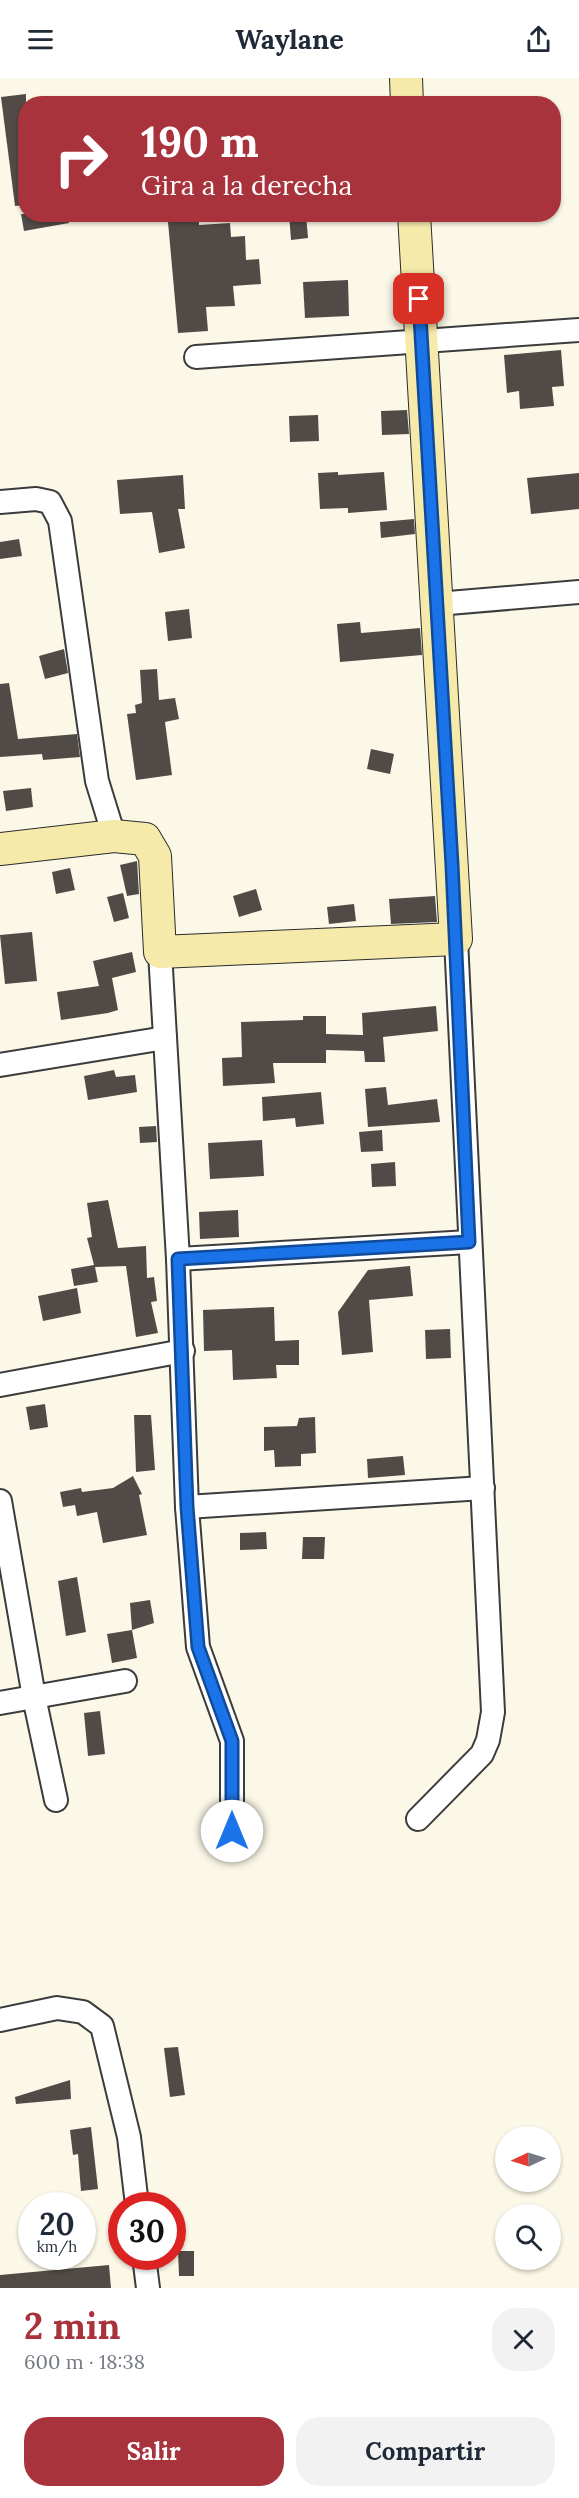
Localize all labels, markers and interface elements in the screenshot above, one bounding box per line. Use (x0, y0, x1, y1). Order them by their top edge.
text: Waylane (235, 22, 344, 56)
icon: menu (24, 23, 57, 56)
icon: share (522, 23, 555, 56)
text: 190 m (141, 115, 259, 169)
icon: right (42, 120, 120, 198)
text: Gira a la derecha (141, 168, 352, 202)
pin (393, 273, 444, 324)
icon: arrive (402, 282, 435, 315)
position arrow (200, 1799, 264, 1863)
north arrow (495, 2126, 561, 2192)
map controls (495, 2126, 561, 2270)
speed limit sign: 30 (108, 2192, 186, 2270)
button: search (495, 2204, 561, 2270)
text: 20 (39, 2205, 75, 2243)
text: km/h (37, 2237, 77, 2256)
text: 2 min (24, 2303, 121, 2349)
button: close (492, 2308, 555, 2371)
text: 600 m · 18:38 (24, 2349, 145, 2374)
button: Salir (24, 2417, 284, 2486)
button: Compartir (296, 2417, 555, 2486)

